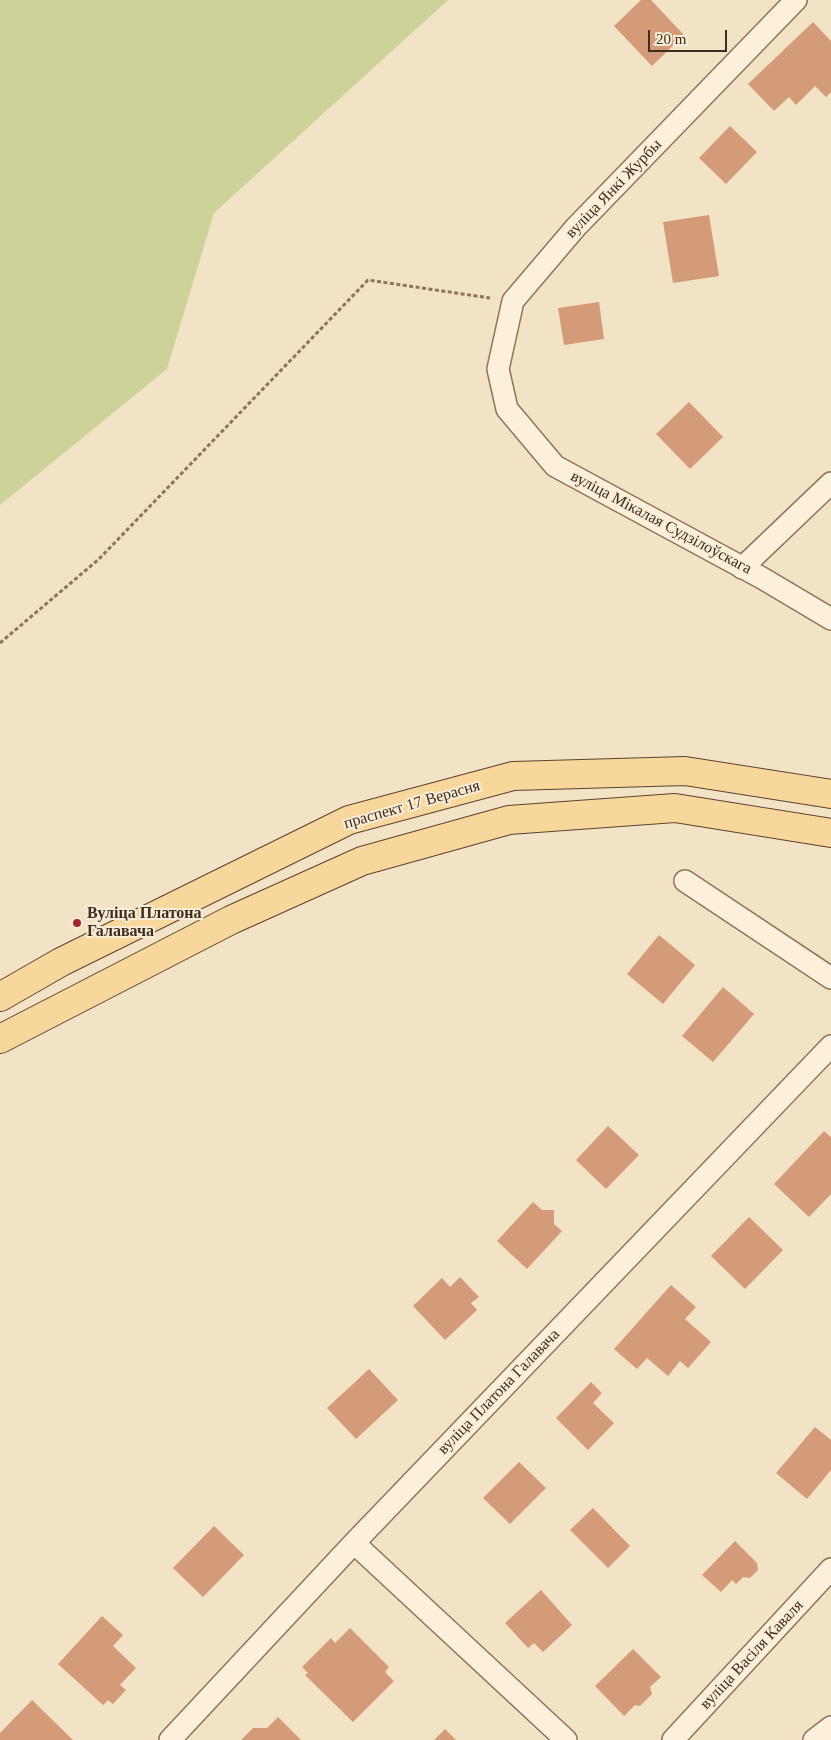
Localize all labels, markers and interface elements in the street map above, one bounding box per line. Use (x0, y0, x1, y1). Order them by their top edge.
scale bar (651, 20, 730, 52)
text: 20 m (656, 31, 686, 47)
street label: вуліца Янкі Журбы (562, 135, 666, 243)
street label: вуліца Мікалая Судзілоўскага (567, 467, 755, 579)
street label: праспект 17 Верасня (342, 776, 482, 834)
place label: Вуліца Платона Галавача (87, 904, 202, 942)
marker: Вуліца Платона Галавача (71, 917, 83, 929)
street label: вуліца Платона Галавача (434, 1325, 564, 1459)
street label: вуліца Васіля Каваля (696, 1596, 808, 1714)

